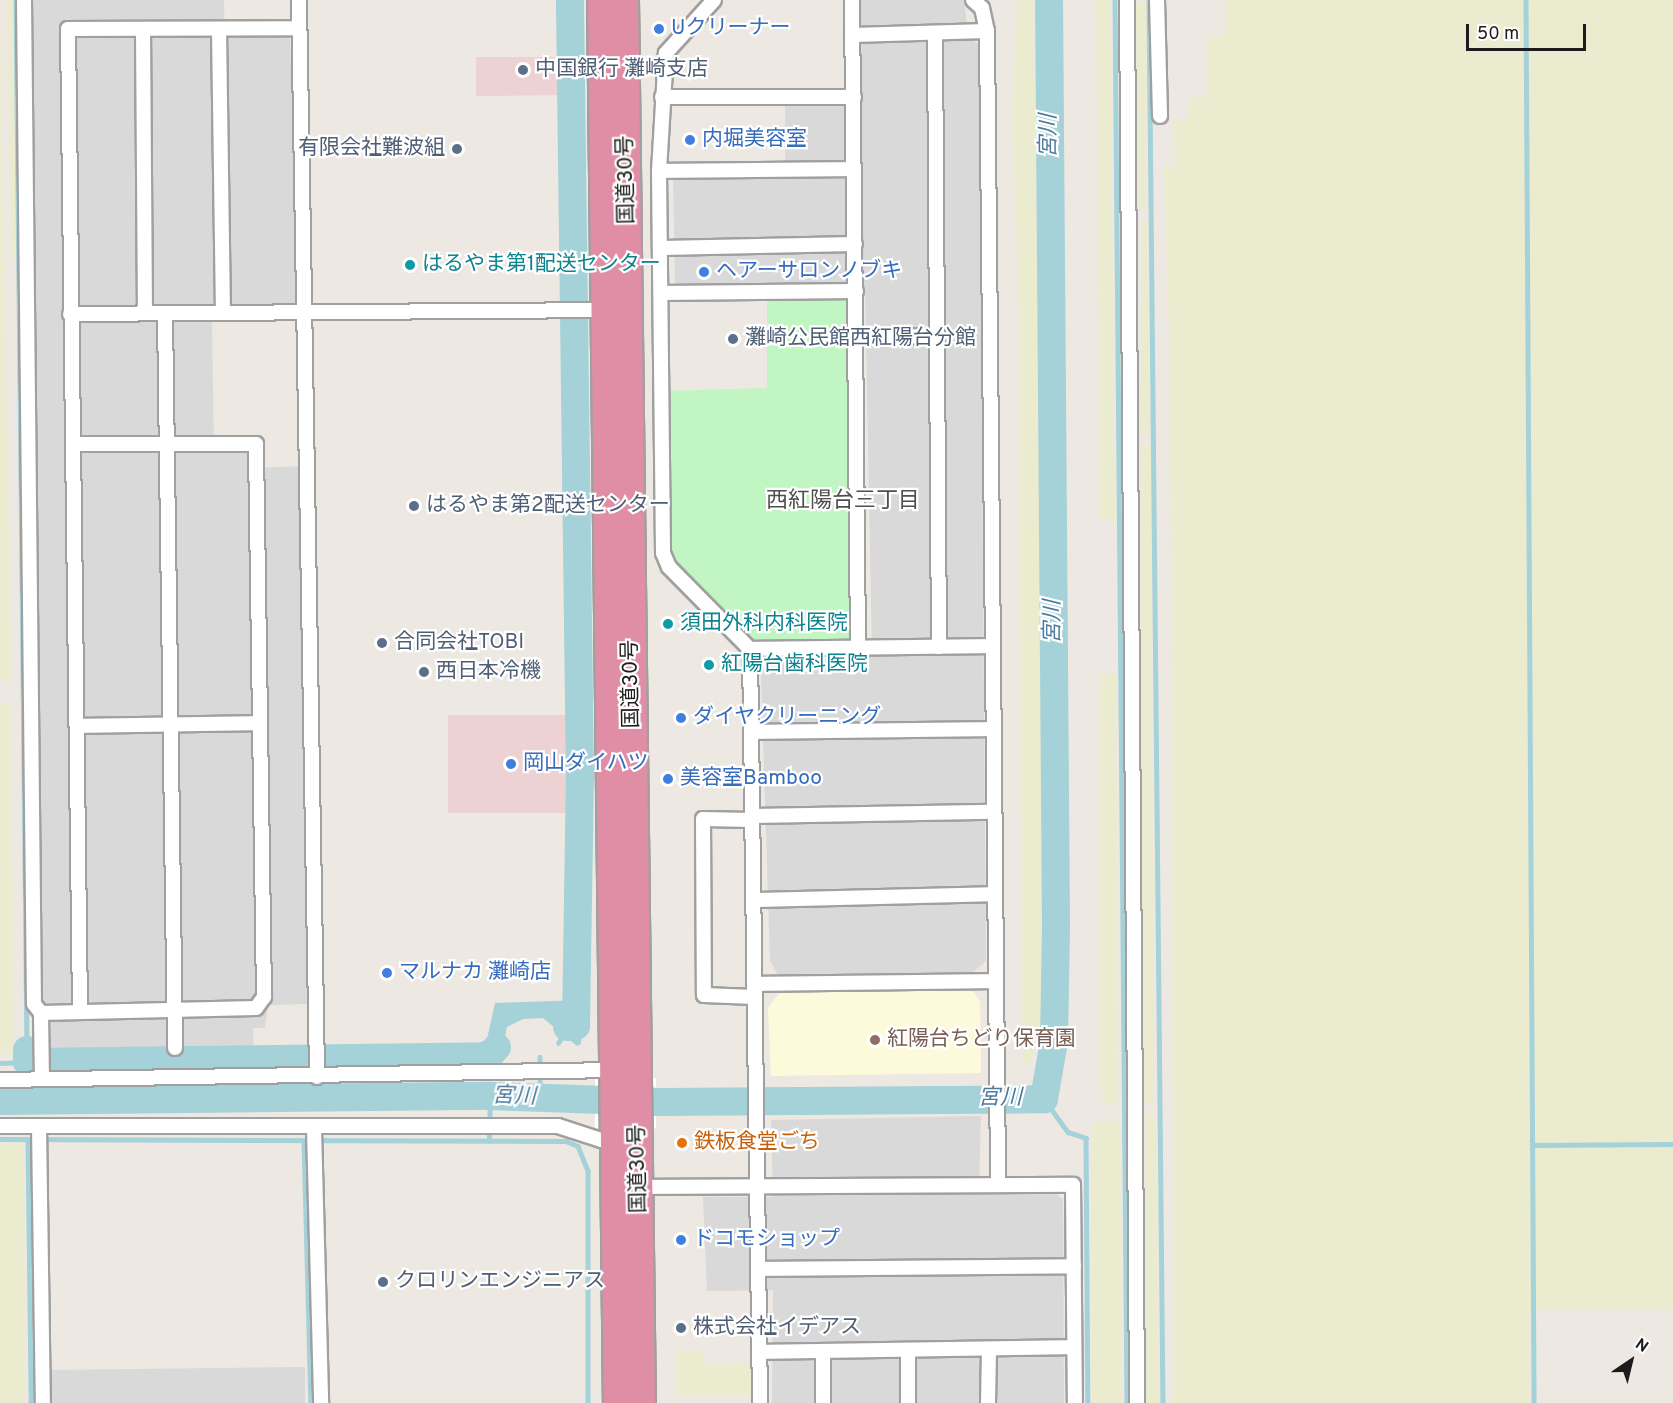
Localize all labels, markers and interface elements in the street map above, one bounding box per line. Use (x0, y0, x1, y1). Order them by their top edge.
scale bar (1469, 12, 1589, 50)
place label: Uクリーナー (671, 16, 790, 42)
marker: Uクリーナー (652, 22, 666, 36)
text: 50 m (1477, 23, 1519, 46)
place label: 中国銀行 灘崎支店 (535, 57, 708, 83)
marker: 中国銀行 灘崎支店 (516, 63, 530, 77)
water label: 宮川 (1037, 114, 1063, 158)
place label: 内堀美容室 (702, 127, 807, 153)
marker: 内堀美容室 (683, 133, 697, 147)
street label: 国道30号 (614, 135, 640, 225)
place label: 有限会社難波組 (298, 136, 445, 162)
marker: 有限会社難波組 (450, 142, 464, 156)
place label: はるやま第1配送センター (422, 252, 661, 278)
marker: はるやま第1配送センター (403, 258, 417, 272)
place label: ヘアーサロンノブキ (716, 259, 904, 285)
marker: ヘアーサロンノブキ (697, 265, 711, 279)
place label: 灘崎公民館西紅陽台分館 (745, 326, 976, 352)
marker: 灘崎公民館西紅陽台分館 (726, 332, 740, 346)
district label: 西紅陽台三丁目 (766, 489, 920, 515)
place label: はるやま第2配送センター (426, 493, 670, 519)
marker: はるやま第2配送センター (407, 499, 421, 513)
water label: 宮川 (1041, 600, 1067, 644)
place label: 須田外科内科医院 (680, 611, 848, 637)
marker: 須田外科内科医院 (661, 617, 675, 631)
place label: 合同会社TOBI (394, 630, 524, 656)
marker: 合同会社TOBI (375, 636, 389, 650)
street label: 国道30号 (619, 639, 645, 729)
place label: 紅陽台歯科医院 (721, 652, 868, 678)
marker: 紅陽台歯科医院 (702, 658, 716, 672)
place label: 西日本冷機 (436, 659, 541, 685)
marker: 西日本冷機 (417, 665, 431, 679)
place label: ダイヤクリーニング (693, 705, 882, 731)
marker: ダイヤクリーニング (674, 711, 688, 725)
place label: 岡山ダイハツ (523, 751, 649, 777)
marker: 岡山ダイハツ (504, 757, 518, 771)
place label: 美容室Bamboo (680, 766, 822, 792)
marker: 美容室Bamboo (661, 772, 675, 786)
place label: マルナカ 灘崎店 (399, 960, 551, 986)
marker: マルナカ 灘崎店 (380, 966, 394, 980)
place label: 紅陽台ちどり保育園 (887, 1027, 1076, 1053)
marker: 紅陽台ちどり保育園 (868, 1033, 882, 1047)
water label: 宮川 (492, 1083, 536, 1111)
water label: 宮川 (978, 1086, 1022, 1112)
street label: 国道30号 (626, 1124, 652, 1214)
place label: 鉄板食堂ごち (694, 1130, 820, 1156)
marker: 鉄板食堂ごち (675, 1136, 689, 1150)
place label: ドコモショップ (693, 1227, 840, 1253)
marker: ドコモショップ (674, 1233, 688, 1247)
place label: クロリンエンジニアス (395, 1269, 605, 1295)
marker: クロリンエンジニアス (376, 1275, 390, 1289)
place label: 株式会社イデアス (693, 1315, 861, 1341)
marker: 株式会社イデアス (674, 1321, 688, 1335)
north arrow (1601, 1331, 1661, 1391)
text: N (1631, 1335, 1652, 1358)

